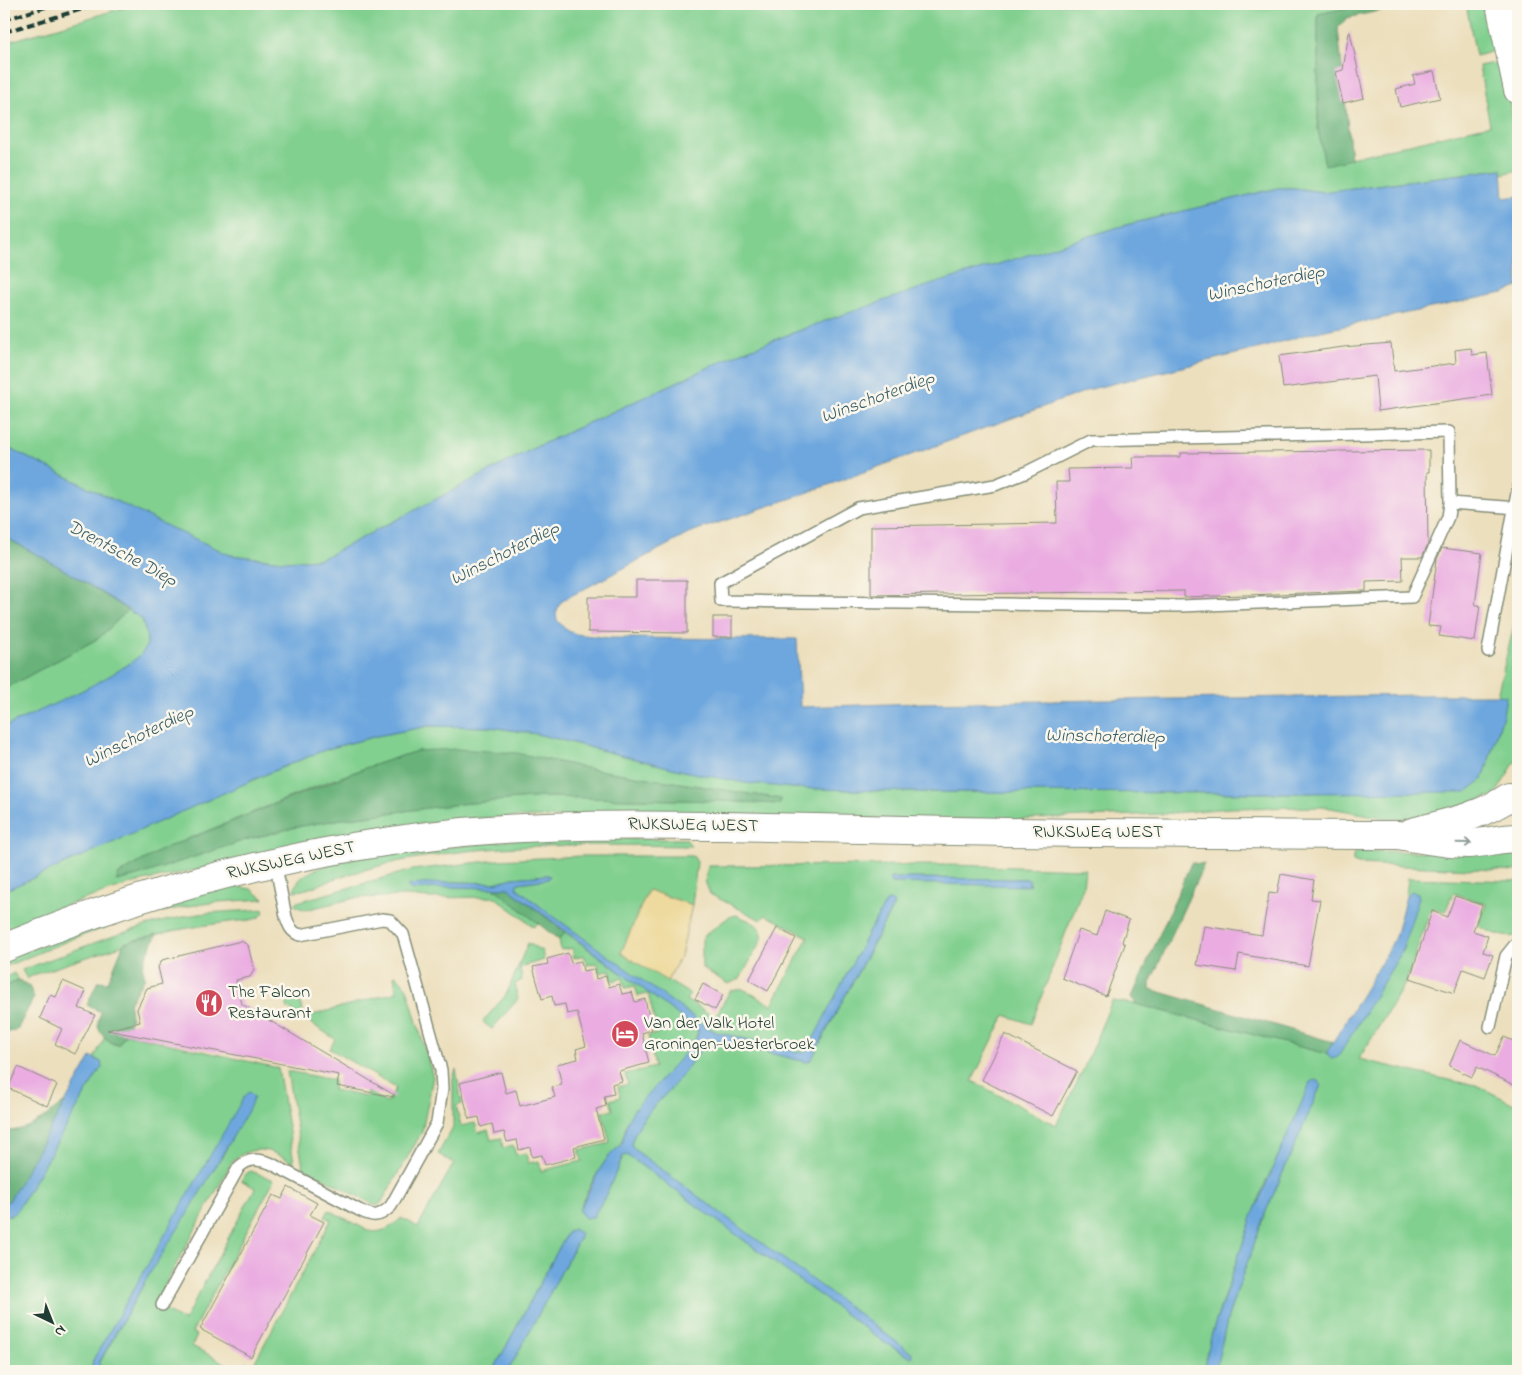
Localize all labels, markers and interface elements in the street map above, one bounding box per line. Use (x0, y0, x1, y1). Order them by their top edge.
water label: Winschoterdiep (1205, 258, 1328, 310)
water label: Winschoterdiep (817, 365, 939, 431)
water label: Drentsche Diep (62, 514, 182, 595)
water label: Winschoterdiep (446, 515, 565, 593)
water label: Winschoterdiep (80, 698, 199, 775)
water label: Winschoterdiep (1045, 722, 1165, 752)
street label: RIJKSWEG WEST (627, 812, 759, 840)
street label: RIJKSWEG WEST (1033, 820, 1163, 846)
street label: RIJKSWEG WEST (224, 835, 358, 887)
one-way arrow (1455, 838, 1471, 848)
place label: The Falcon Restaurant (228, 980, 311, 1027)
restaurant icon: The Falcon Restaurant (194, 988, 224, 1018)
place label: Van der Valk Hotel Groningen-Westerbroek (643, 1011, 814, 1059)
hotel icon: Van der Valk Hotel Groningen-Westerbroek (610, 1019, 640, 1049)
north arrow (28, 1298, 78, 1348)
text: N (49, 1320, 70, 1341)

